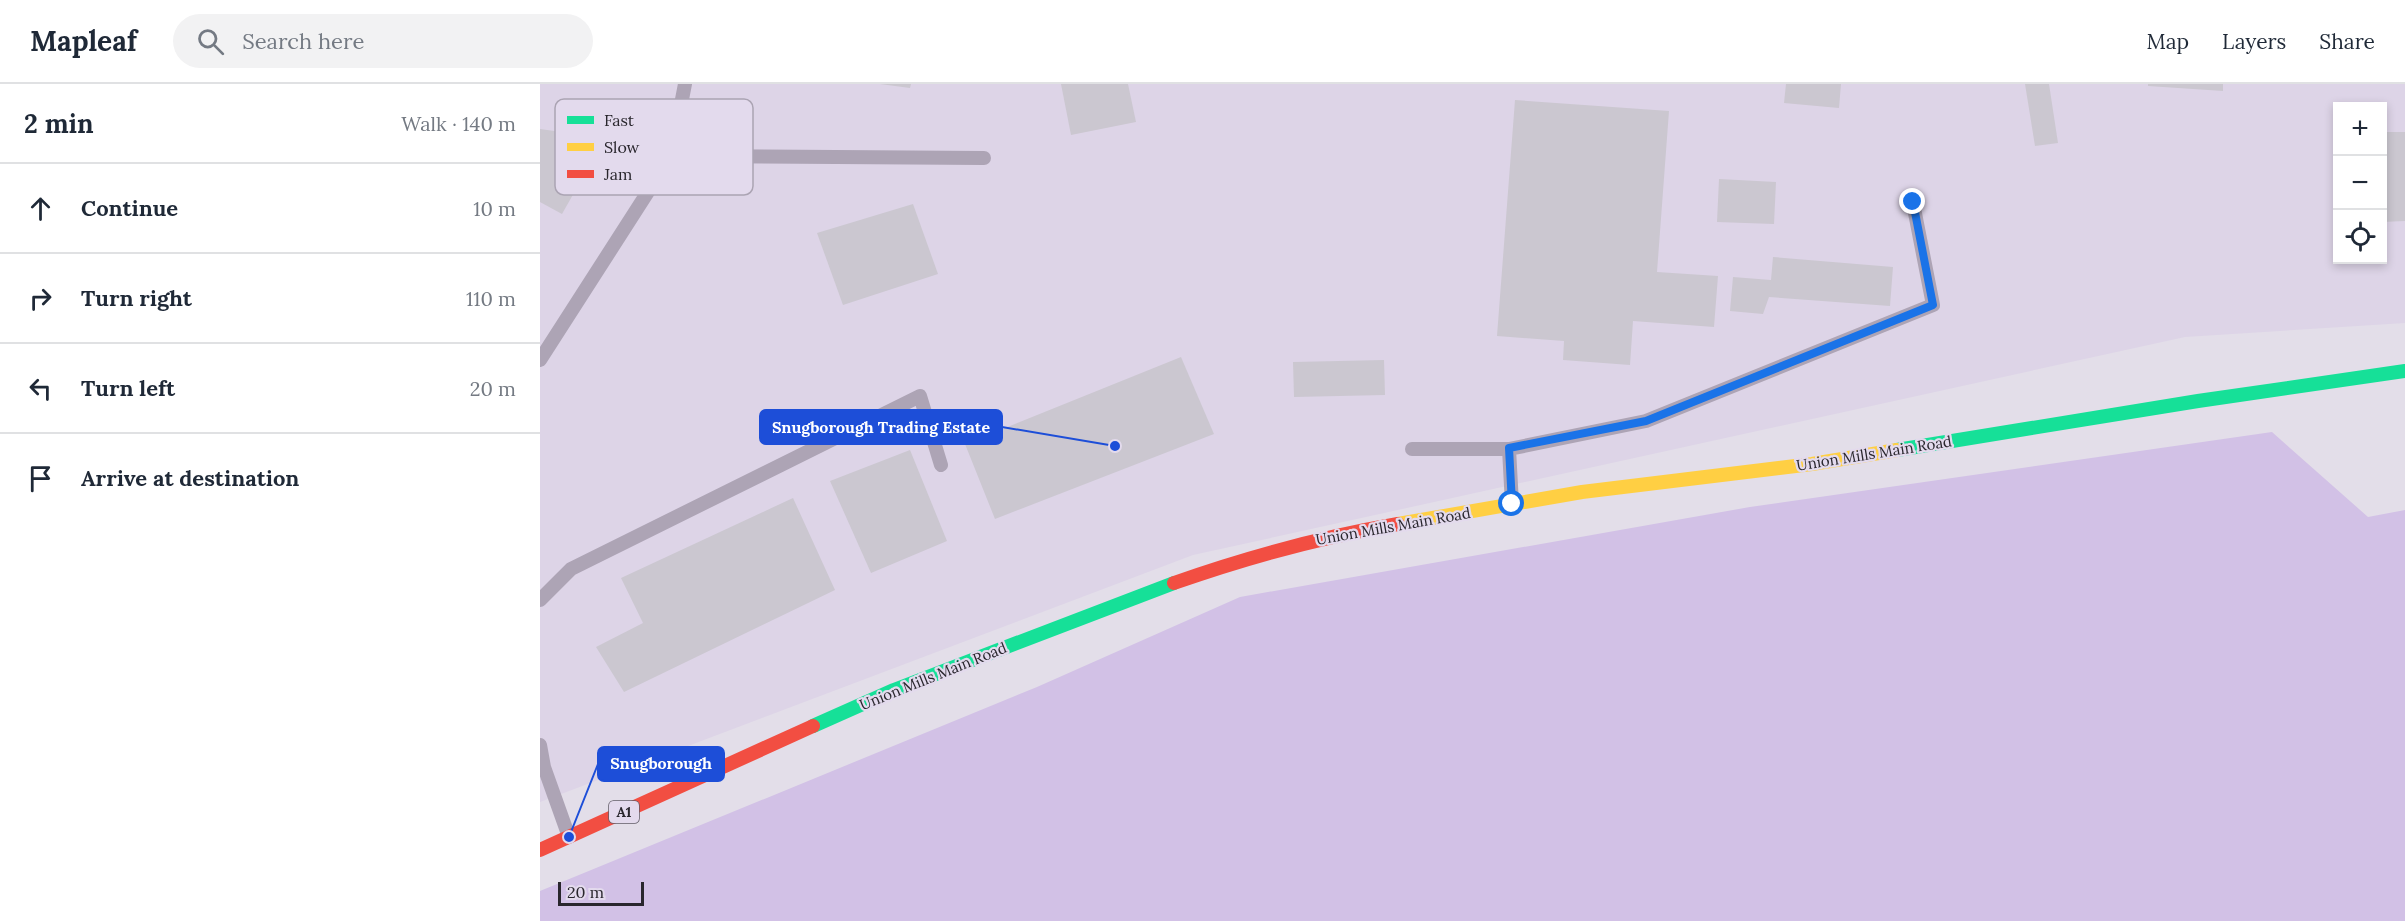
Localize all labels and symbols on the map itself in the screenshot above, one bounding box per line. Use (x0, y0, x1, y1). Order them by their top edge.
legend (555, 99, 753, 195)
text: Fast (604, 110, 635, 130)
text: Slow (604, 137, 640, 157)
text: Jam (603, 164, 632, 184)
route end (1899, 188, 1925, 214)
callout: Snugborough Trading Estate (760, 410, 1002, 444)
text: Snugborough Trading Estate (772, 417, 990, 437)
street label: Union Mills Main Road (1795, 431, 1953, 475)
route start (1498, 490, 1524, 516)
street label: Union Mills Main Road (1314, 503, 1472, 549)
street label: Union Mills Main Road (857, 638, 1009, 714)
callout: Snugborough (598, 747, 724, 781)
text: Snugborough (610, 753, 712, 773)
road number: A1 (609, 801, 639, 823)
scale bar (558, 879, 644, 906)

